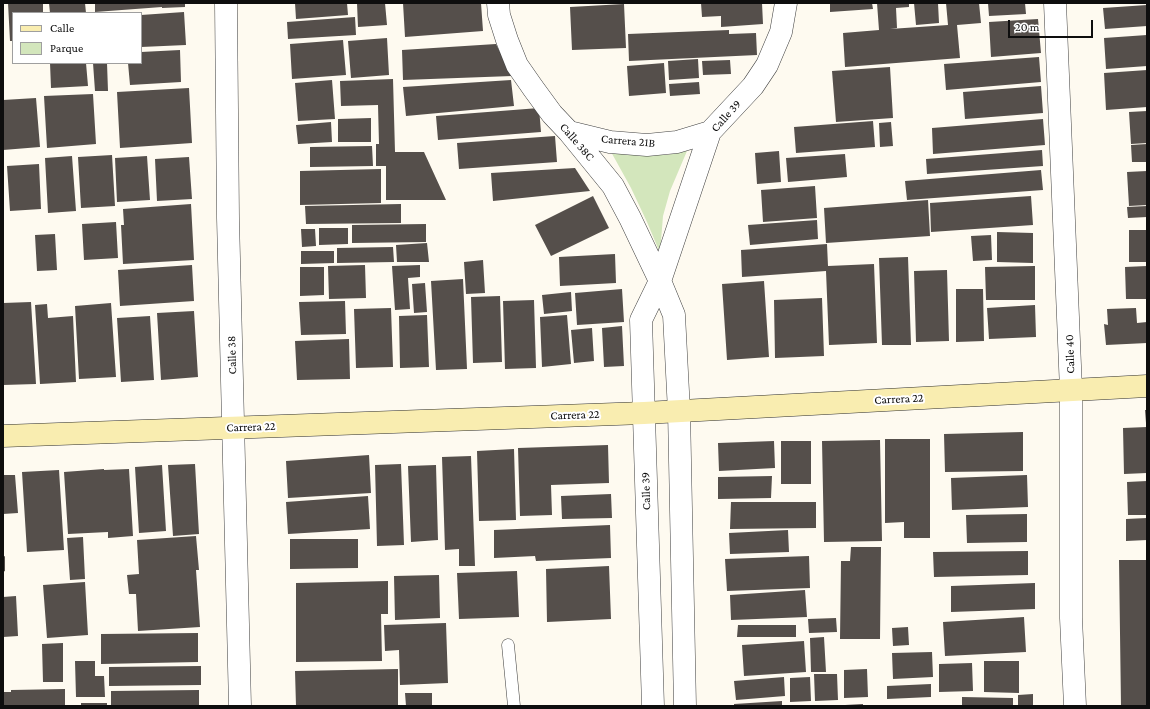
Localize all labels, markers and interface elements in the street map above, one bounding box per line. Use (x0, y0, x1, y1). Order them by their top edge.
legend (12, 12, 142, 64)
scale bar (1010, 12, 1095, 38)
text: 20 m (1015, 20, 1039, 34)
text: Calle (50, 21, 74, 35)
text: Parque (50, 41, 83, 55)
street label: Calle 39 (708, 97, 744, 135)
street label: Calle 38C (557, 120, 597, 164)
street label: Carrera 21B (600, 131, 656, 151)
street label: Calle 40 (1062, 334, 1078, 374)
street label: Calle 38 (224, 335, 240, 375)
street label: Carrera 22 (874, 391, 924, 407)
street label: Carrera 22 (550, 407, 600, 423)
street label: Carrera 22 (226, 419, 276, 435)
street label: Calle 39 (638, 472, 654, 510)

